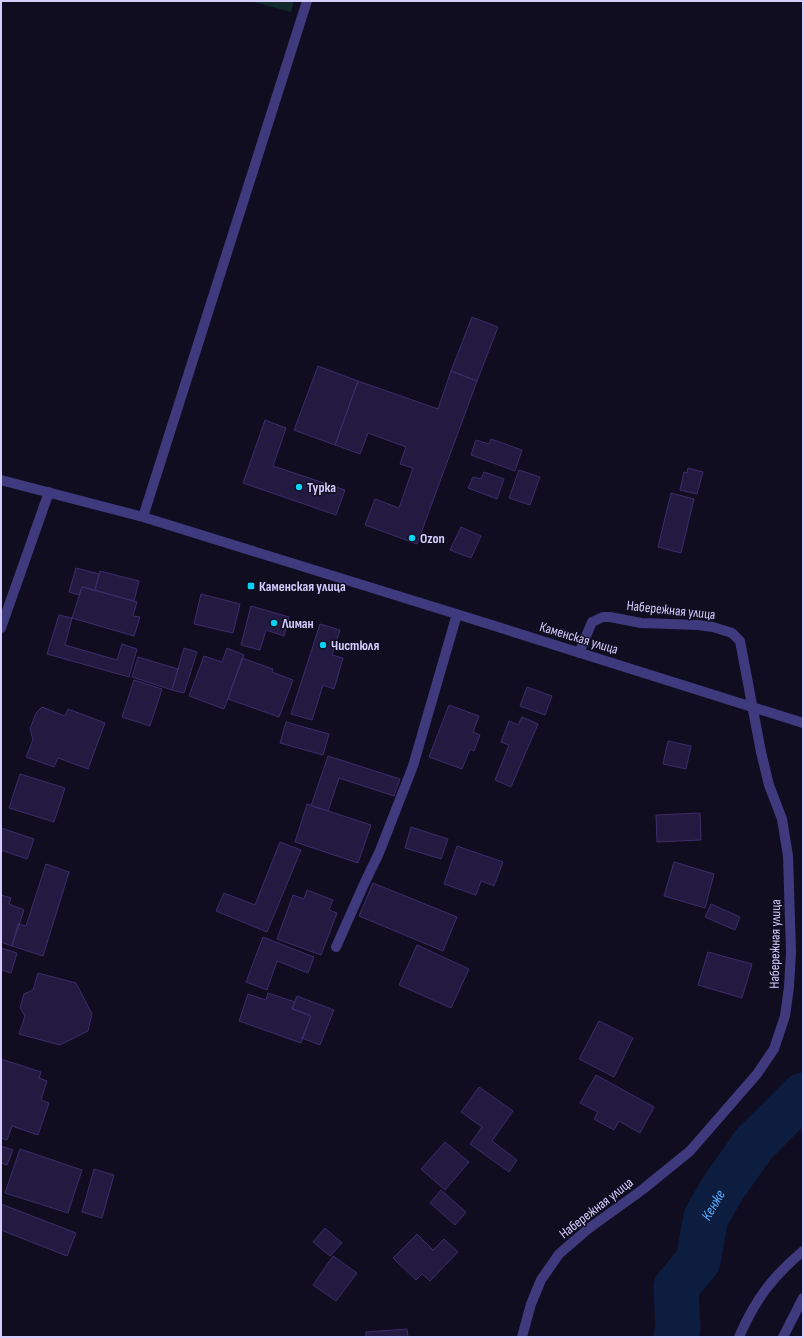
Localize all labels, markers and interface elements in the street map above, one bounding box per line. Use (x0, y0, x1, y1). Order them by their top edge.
place label: Турка (307, 479, 336, 496)
marker: Турка (294, 482, 304, 492)
place label: Ozon (420, 530, 445, 547)
marker: Ozon (407, 533, 417, 543)
place label: Каменская улица (259, 578, 346, 595)
marker: Каменская улица (246, 581, 256, 591)
street label: Набережная улица (626, 597, 716, 623)
place label: Лиман (281, 615, 314, 632)
marker: Лиман (269, 618, 279, 628)
street label: Каменская улица (538, 618, 620, 658)
place label: Чистюля (331, 637, 379, 654)
marker: Чистюля (318, 640, 328, 650)
street label: Набережная улица (766, 899, 784, 989)
street label: Набережная улица (556, 1174, 636, 1242)
water label: Кенже (697, 1186, 729, 1224)

